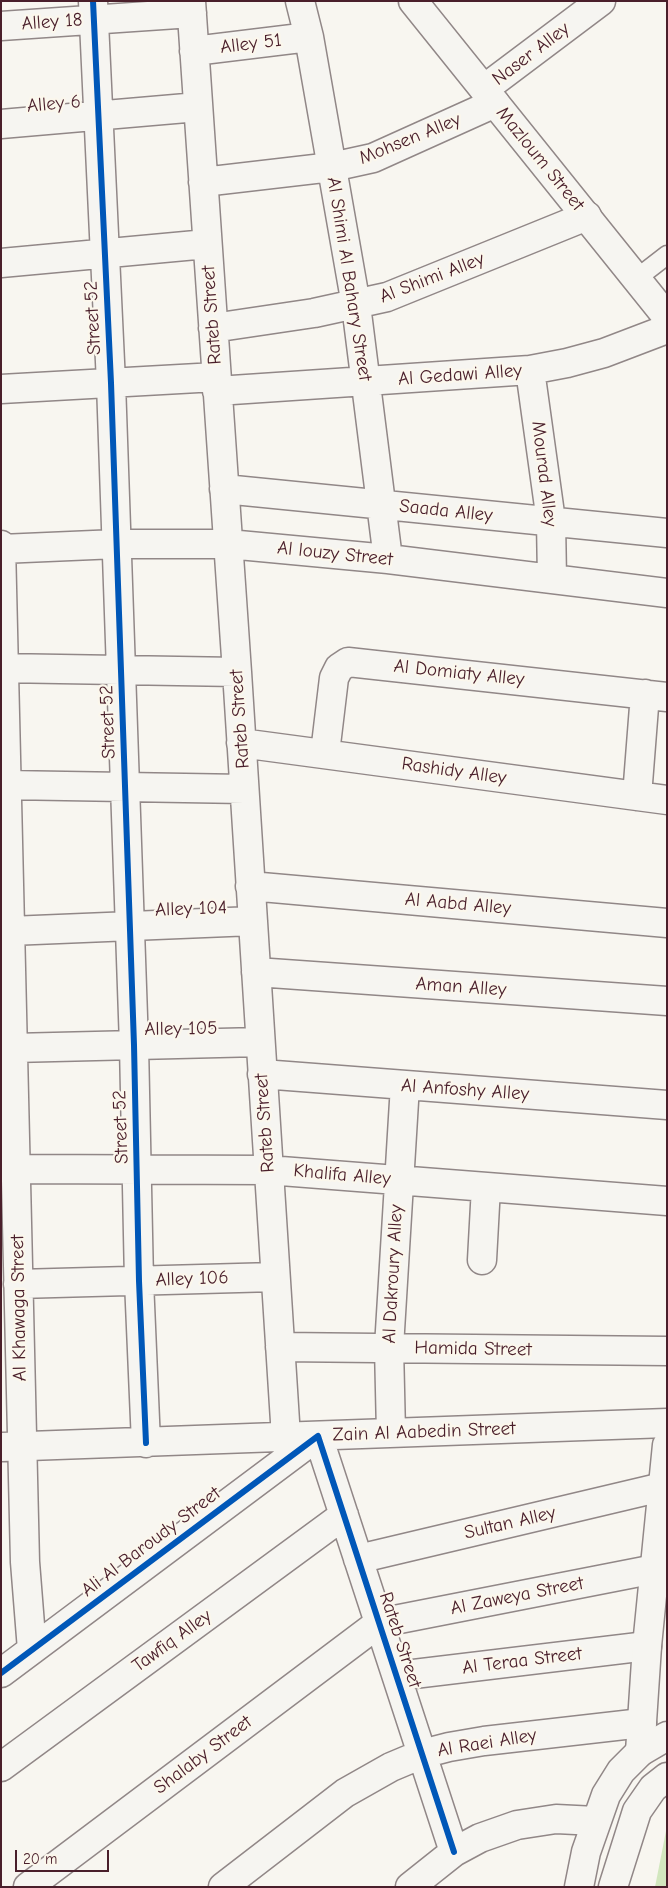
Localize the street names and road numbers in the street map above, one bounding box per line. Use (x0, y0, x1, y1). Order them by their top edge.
street label: Alley 18 (21, 8, 83, 36)
street label: Naser Alley (488, 18, 574, 90)
street label: Alley 51 (219, 29, 283, 59)
street label: Alley 6 (26, 90, 82, 118)
street label: Mazloum Street (491, 102, 589, 216)
street label: Mohsen Alley (356, 108, 464, 170)
street label: Al Shimi Al Bahary Street (322, 175, 376, 383)
street label: Al Shimi Alley (376, 248, 488, 308)
street label: Rateb Street (197, 265, 227, 365)
street label: Street 52 (80, 280, 106, 356)
street label: Al Gedawi Alley (397, 359, 523, 391)
street label: Mourad Alley (526, 420, 562, 528)
street label: Saada Alley (398, 495, 494, 527)
street label: Al louzy Street (276, 537, 394, 571)
street label: Al Domiaty Alley (393, 655, 525, 691)
street label: Rateb Street (225, 669, 255, 769)
street label: Street 52 (95, 685, 121, 759)
street label: Rashidy Alley (400, 752, 508, 790)
street label: Al Aabd Alley (404, 888, 512, 920)
street label: Alley 104 (155, 896, 227, 922)
street label: Aman Alley (415, 972, 507, 1002)
street label: Alley 105 (144, 1017, 218, 1041)
street label: Rateb Street (250, 1073, 280, 1173)
street label: Al Anfoshy Alley (400, 1074, 530, 1106)
street label: Street 52 (108, 1090, 134, 1164)
street label: Khalifa Alley (292, 1159, 392, 1191)
street label: Al Dakroury Alley (378, 1204, 408, 1344)
street label: Al Khawaga Street (6, 1234, 32, 1382)
street label: Alley 106 (155, 1266, 229, 1292)
street label: Hamida Street (414, 1337, 532, 1361)
street label: Zain Al Aabedin Street (332, 1417, 516, 1447)
street label: Ali Al Baroudy Street (77, 1482, 225, 1602)
street label: Sultan Alley (462, 1501, 558, 1545)
street label: Al Zaweya Street (449, 1572, 585, 1620)
street label: Rateb Street (374, 1589, 426, 1691)
street label: Tawfiq Alley (128, 1605, 216, 1677)
street label: Al Teraa Street (461, 1642, 583, 1680)
street label: Shalaby Street (149, 1711, 257, 1799)
street label: Al Raei Alley (436, 1724, 538, 1762)

